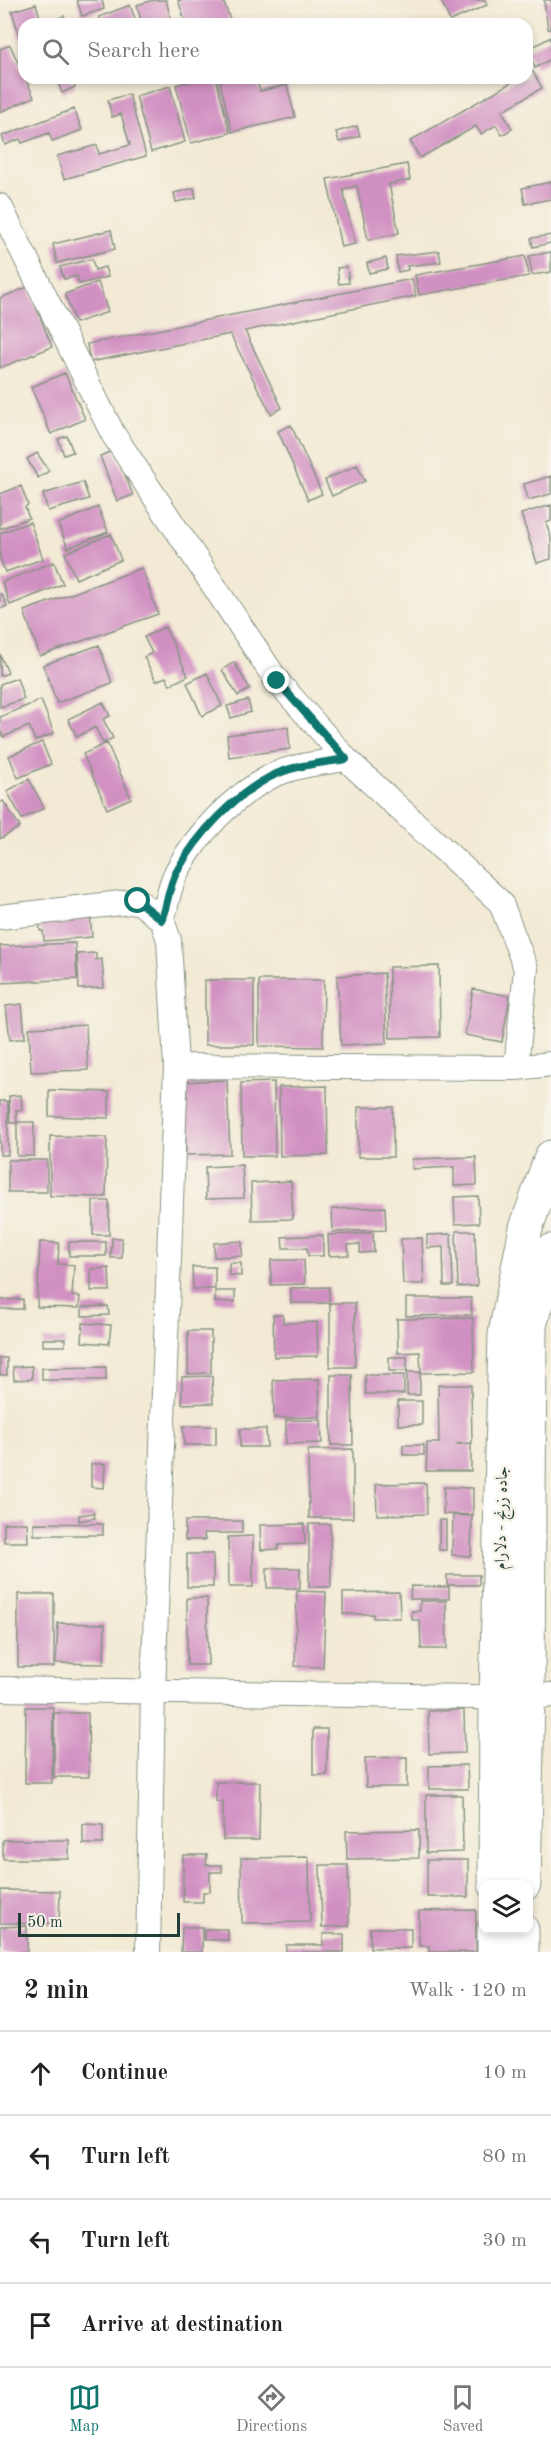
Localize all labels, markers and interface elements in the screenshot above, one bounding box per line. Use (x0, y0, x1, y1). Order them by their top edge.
search box (18, 18, 533, 84)
icon: search (39, 35, 72, 68)
text: Search here (87, 40, 200, 62)
route end (263, 667, 289, 693)
route start (124, 887, 150, 913)
street label: جاده زرنج - دلارام (492, 1466, 516, 1570)
map controls (479, 1880, 533, 1934)
button: layers (479, 1880, 533, 1934)
scale bar (18, 1910, 180, 1938)
text: 50 m (27, 1915, 63, 1931)
text: 2 min (24, 1978, 89, 2004)
text: Walk · 120 m (408, 1981, 527, 2001)
icon: ahead (24, 2057, 57, 2090)
text: Continue (81, 2062, 168, 2084)
text: 10 m (482, 2063, 527, 2083)
icon: left (24, 2141, 57, 2174)
text: Turn left (81, 2146, 170, 2168)
text: 80 m (482, 2147, 527, 2167)
icon: left (24, 2225, 57, 2258)
text: Turn left (81, 2230, 170, 2252)
text: 30 m (482, 2231, 527, 2251)
icon: arrive (24, 2309, 57, 2342)
text: Arrive at destination (81, 2314, 283, 2336)
tab: Map (68, 2381, 101, 2437)
tab: Directions (236, 2381, 307, 2437)
tab: Saved (443, 2381, 483, 2437)

